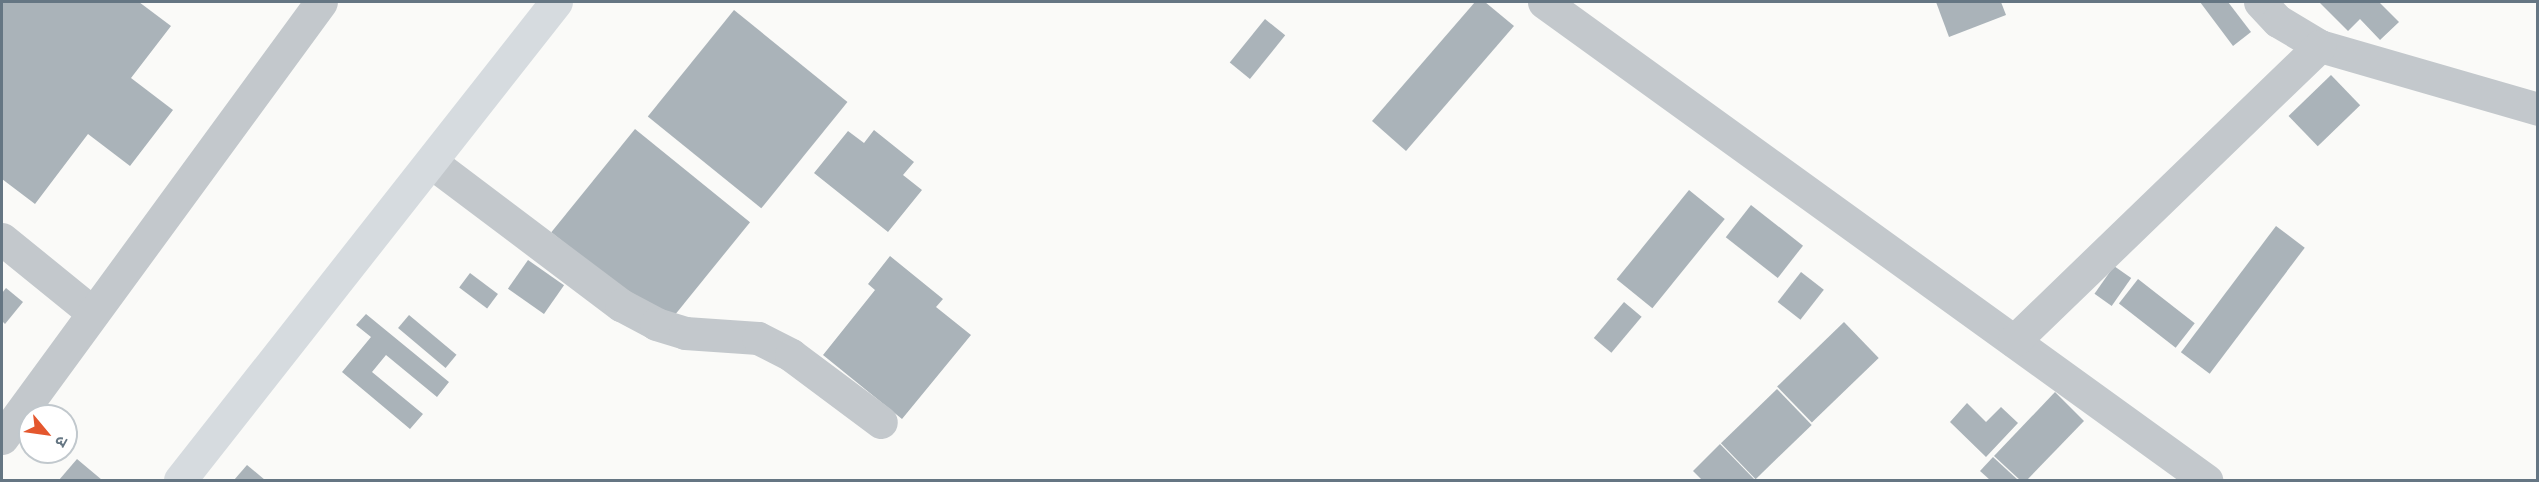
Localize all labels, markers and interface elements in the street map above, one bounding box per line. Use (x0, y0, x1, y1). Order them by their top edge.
north arrow (18, 404, 78, 464)
text: उ (52, 433, 73, 451)

